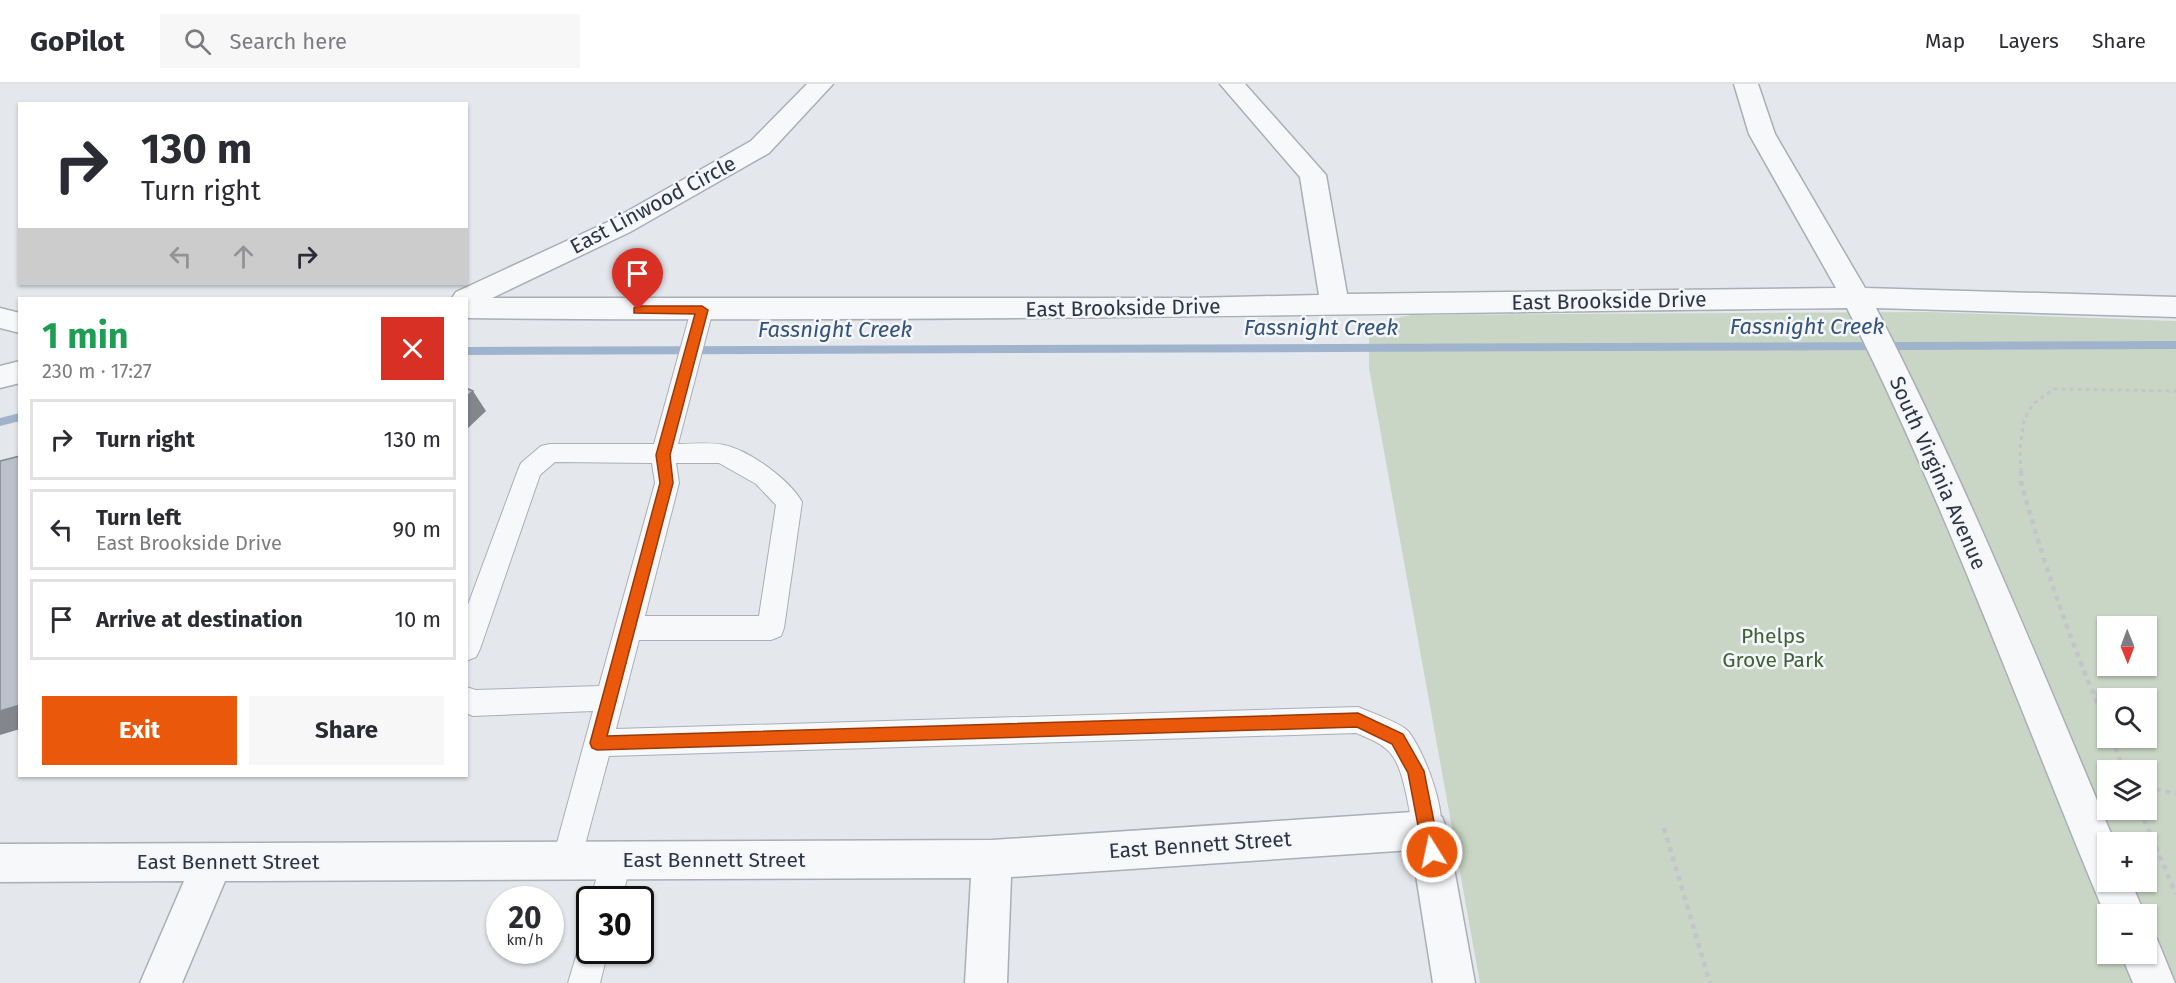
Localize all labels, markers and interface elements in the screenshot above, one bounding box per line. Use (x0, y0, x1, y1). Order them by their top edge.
search box (160, 14, 580, 68)
text: GoPilot (30, 25, 124, 58)
icon: search (181, 25, 214, 58)
text: Search here (229, 28, 347, 55)
text: Map (1925, 28, 1965, 54)
text: Layers (1998, 28, 2059, 54)
text: Share (2092, 28, 2146, 54)
text: 130 m (141, 124, 252, 174)
icon: right (42, 126, 120, 204)
street label: East Linwood Circle (566, 150, 740, 260)
text: Turn right (141, 175, 261, 207)
icon: left (164, 240, 197, 273)
icon: ahead (227, 240, 260, 273)
icon: right (290, 240, 323, 273)
pin (612, 248, 663, 310)
icon: arrive (621, 257, 654, 290)
street label: East Brookside Drive (1511, 286, 1707, 316)
street label: East Brookside Drive (1025, 293, 1221, 323)
water label: Fassnight Creek (1730, 313, 1884, 340)
text: 1 min (42, 314, 129, 358)
water label: Fassnight Creek (1244, 314, 1398, 341)
water label: Fassnight Creek (758, 316, 912, 343)
button: close (381, 317, 444, 380)
text: 230 m · 17:27 (42, 359, 152, 383)
street label: South Virginia Avenue (1884, 372, 1992, 574)
icon: right (45, 423, 78, 456)
text: Turn right (96, 426, 195, 453)
text: 130 m (384, 426, 441, 453)
text: Turn left (96, 504, 181, 531)
icon: left (45, 513, 78, 546)
text: 90 m (392, 516, 441, 543)
text: East Brookside Drive (96, 531, 282, 555)
icon: arrive (45, 603, 78, 636)
text: Arrive at destination (96, 606, 303, 633)
text: 10 m (395, 606, 441, 633)
north arrow (2097, 616, 2157, 676)
map controls (2097, 616, 2157, 964)
park label: Phelps Grove Park (1722, 623, 1824, 673)
button: search (2097, 688, 2157, 748)
button: Exit (42, 696, 237, 765)
button: Share (249, 696, 444, 765)
button: layers (2097, 760, 2157, 820)
position arrow (1400, 820, 1464, 884)
street label: East Bennett Street (1108, 826, 1293, 864)
button: + (2097, 832, 2157, 892)
street label: East Bennett Street (622, 847, 806, 873)
street label: East Bennett Street (136, 849, 320, 875)
speed limit sign: 30 (576, 886, 654, 964)
text: 20 (508, 900, 542, 936)
button: − (2097, 904, 2157, 964)
text: km/h (506, 931, 544, 949)

